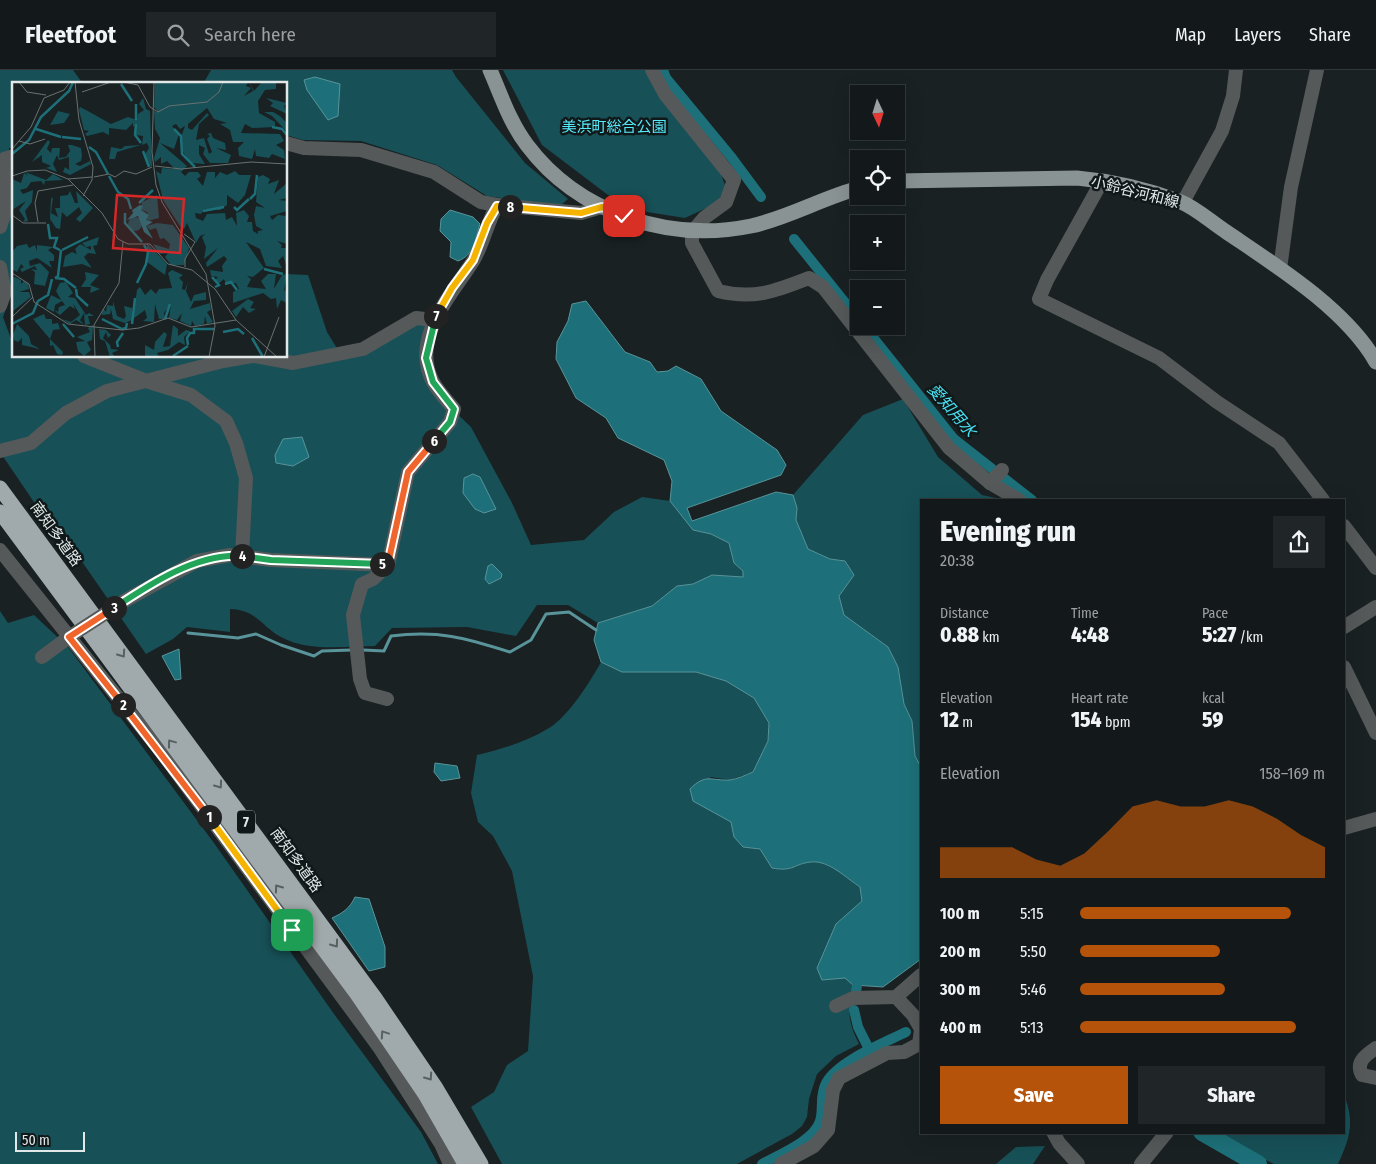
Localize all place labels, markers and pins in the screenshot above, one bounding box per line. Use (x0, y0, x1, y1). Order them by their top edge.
pin: 8 (498, 194, 522, 220)
pin (603, 195, 645, 237)
pin: 7 (424, 304, 448, 328)
pin: 6 (422, 428, 446, 454)
pin: 4 (230, 544, 254, 568)
pin: 5 (370, 552, 394, 576)
pin: 3 (102, 596, 126, 620)
pin: 2 (110, 692, 136, 718)
pin: 1 (196, 804, 222, 830)
pin (271, 909, 313, 951)

